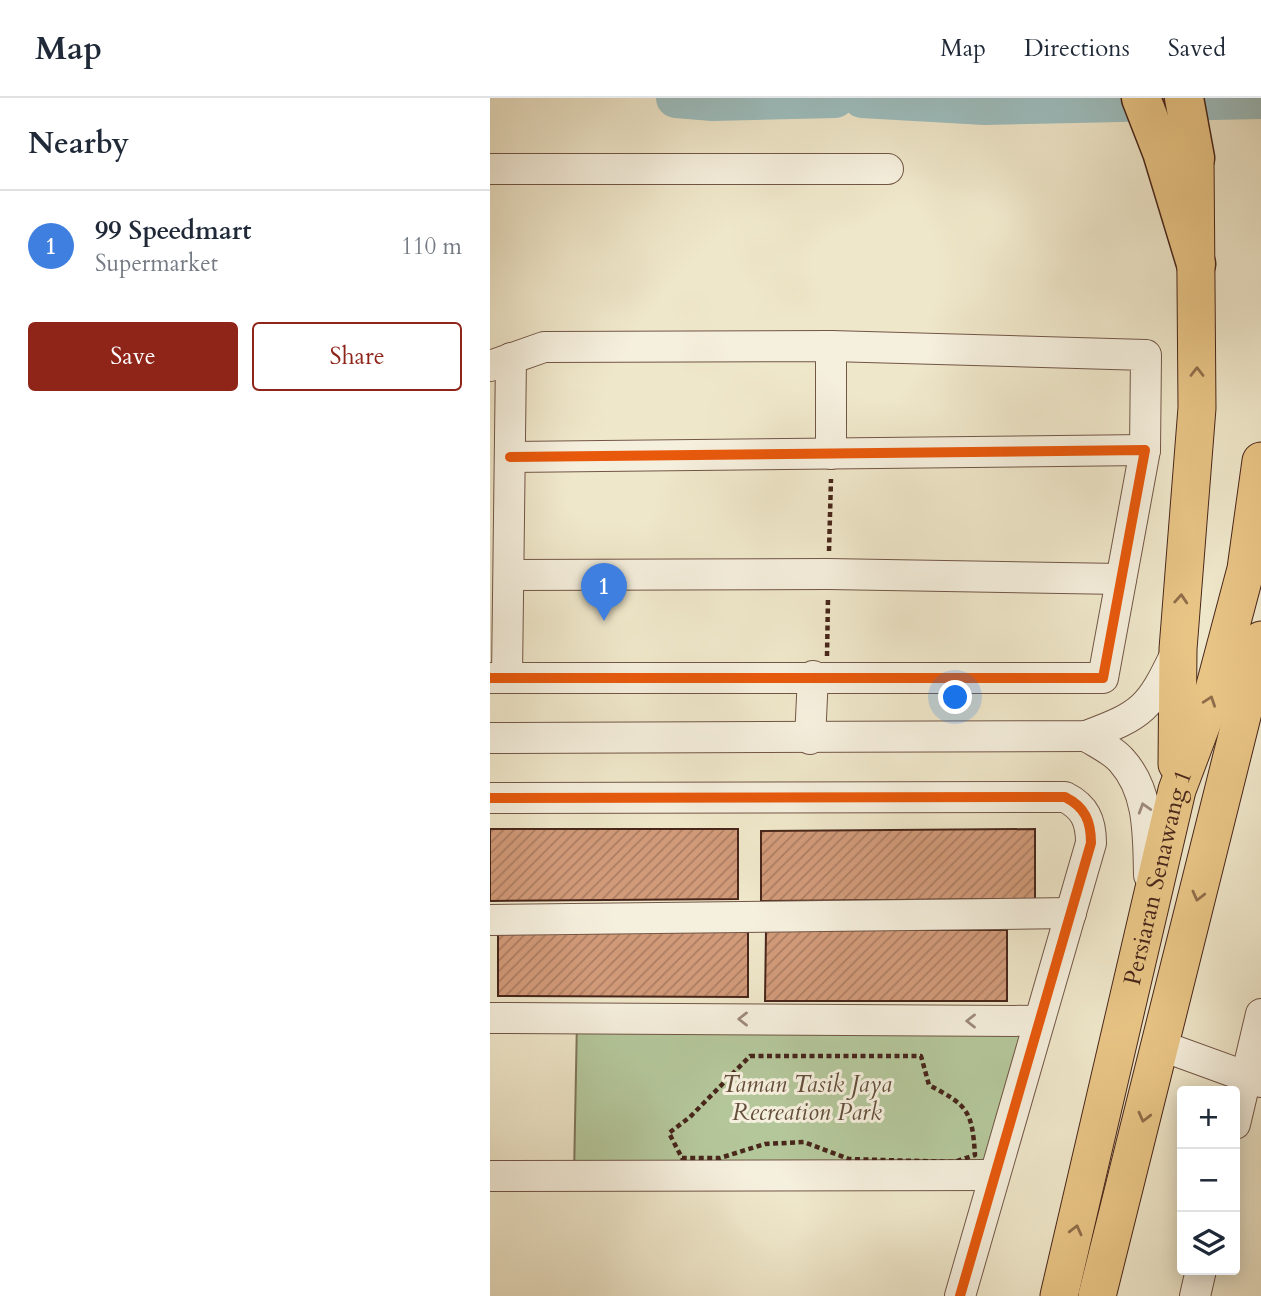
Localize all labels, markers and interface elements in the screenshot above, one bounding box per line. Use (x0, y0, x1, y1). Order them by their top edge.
text: Map (35, 26, 102, 71)
text: Map (940, 32, 986, 65)
text: Directions (1024, 32, 1130, 65)
text: Saved (1168, 32, 1226, 65)
text: Nearby (28, 123, 129, 164)
text: 99 Speedmart (95, 213, 251, 248)
text: 1 (45, 231, 57, 262)
text: 110 m (401, 231, 462, 262)
text: Supermarket (95, 248, 218, 279)
button: Save (28, 322, 238, 391)
button: Share (252, 322, 462, 391)
one-way arrow (1189, 366, 1205, 377)
pin: 1 (581, 563, 627, 621)
one-way arrow (1173, 593, 1188, 604)
your location (938, 680, 972, 714)
one-way arrow (1202, 696, 1216, 708)
street label: Persiaran Senawang 1 (1116, 765, 1200, 988)
one-way arrow (1137, 802, 1152, 814)
one-way arrow (1192, 890, 1206, 902)
one-way arrow (738, 1011, 748, 1027)
one-way arrow (965, 1013, 976, 1029)
park label: Taman Tasik Jaya Recreation Park (722, 1068, 892, 1129)
map controls (1177, 1086, 1240, 1275)
button: + (1177, 1086, 1240, 1149)
one-way arrow (1138, 1111, 1152, 1123)
button: − (1177, 1149, 1240, 1212)
button: layers (1177, 1212, 1240, 1275)
one-way arrow (1068, 1224, 1082, 1236)

